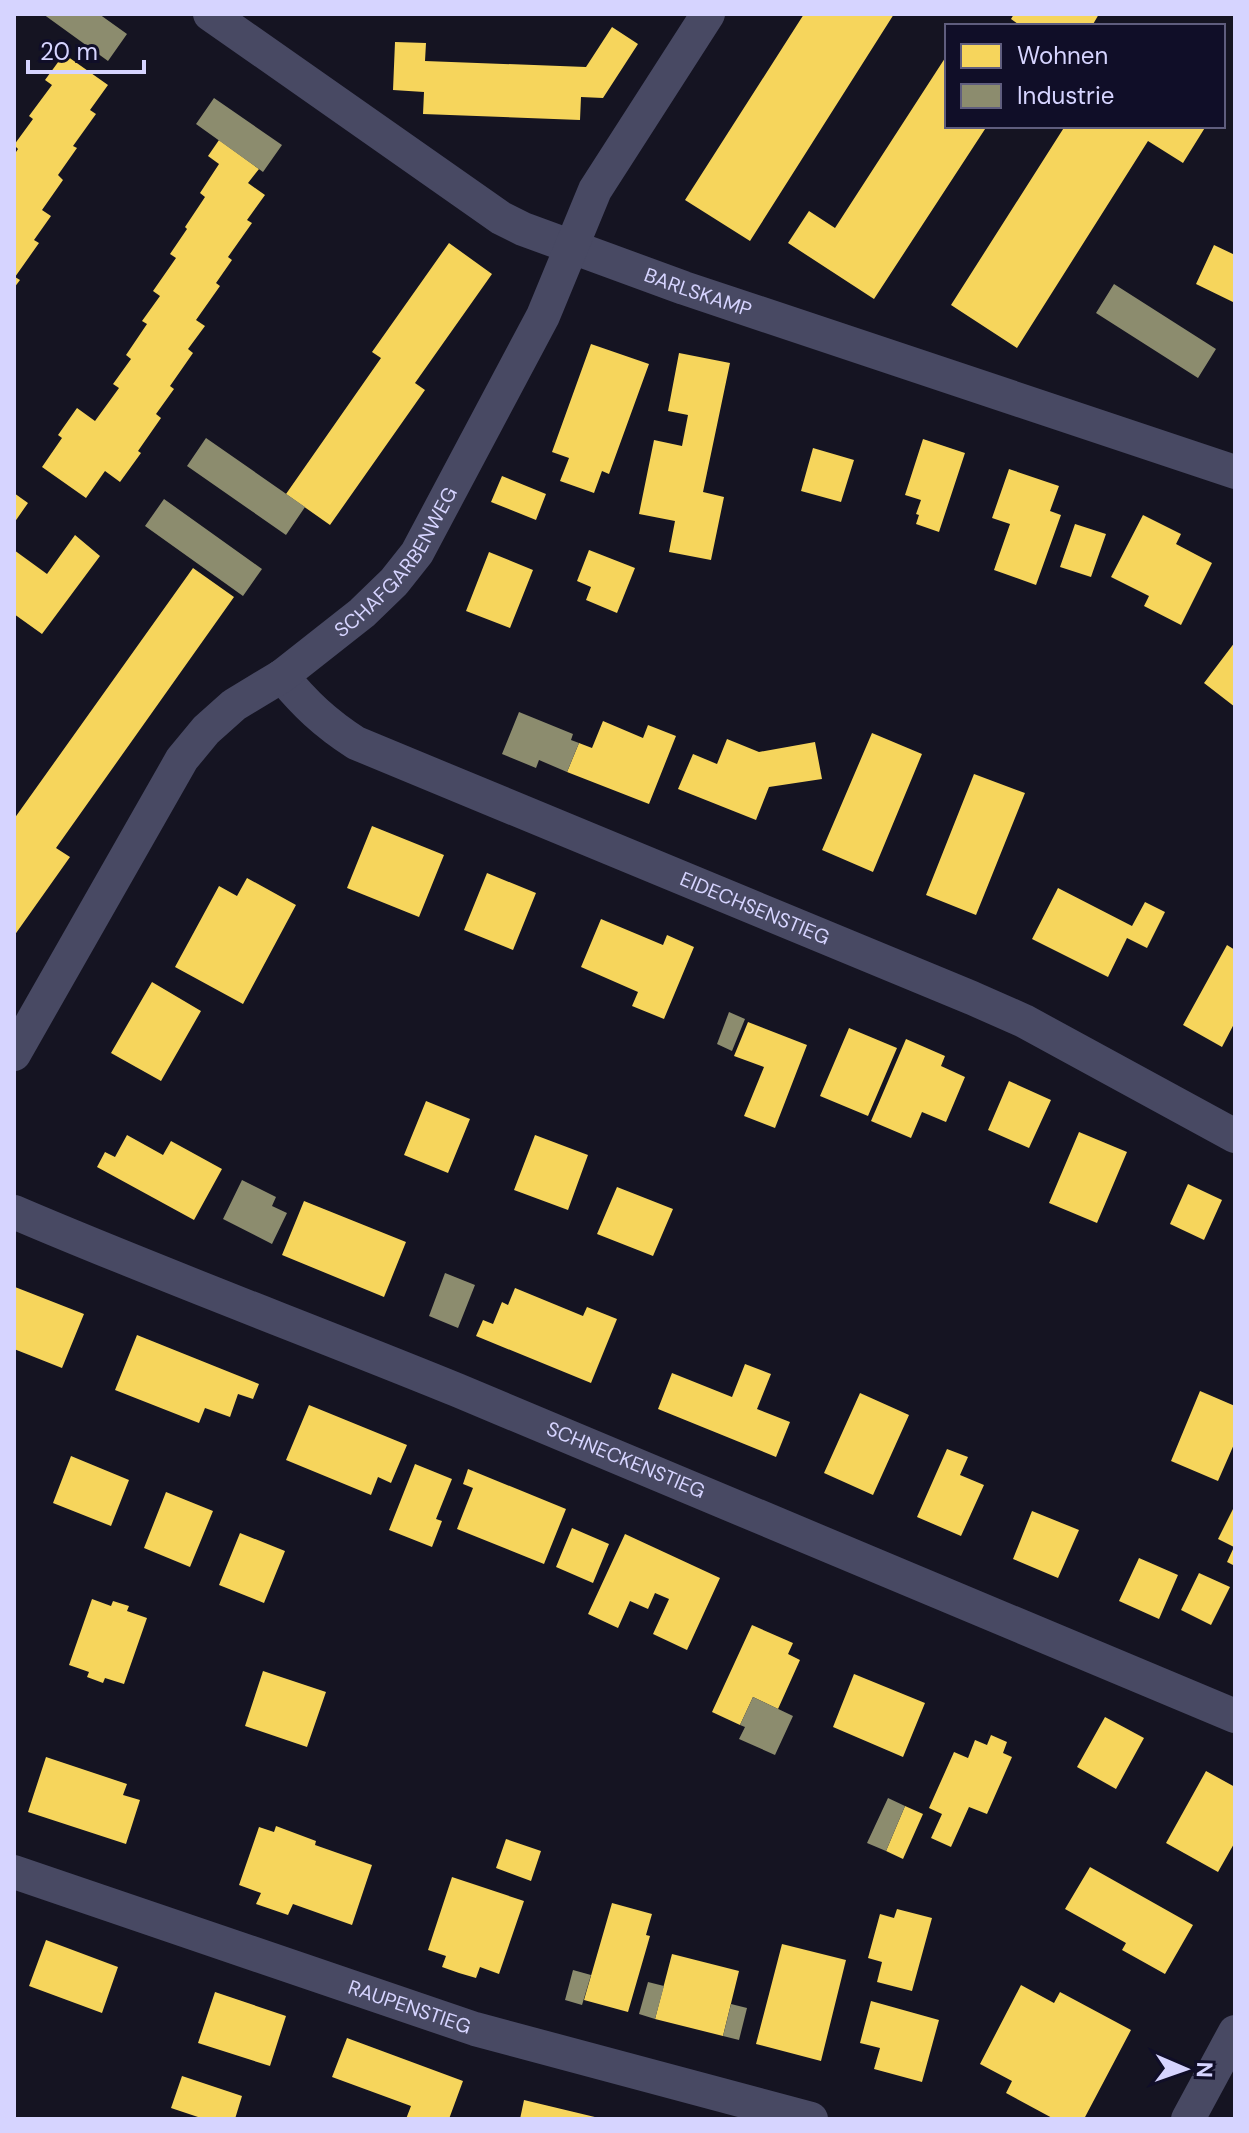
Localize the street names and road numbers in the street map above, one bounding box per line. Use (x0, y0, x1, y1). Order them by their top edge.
street label: BARLSKAMP (641, 262, 755, 323)
street label: SCHAFGARBENWEG (329, 482, 463, 643)
street label: EIDECHSENSTIEG (676, 866, 834, 951)
street label: SCHNECKENSTIEG (543, 1415, 709, 1504)
street label: RAUPENSTIEG (345, 1974, 475, 2040)

